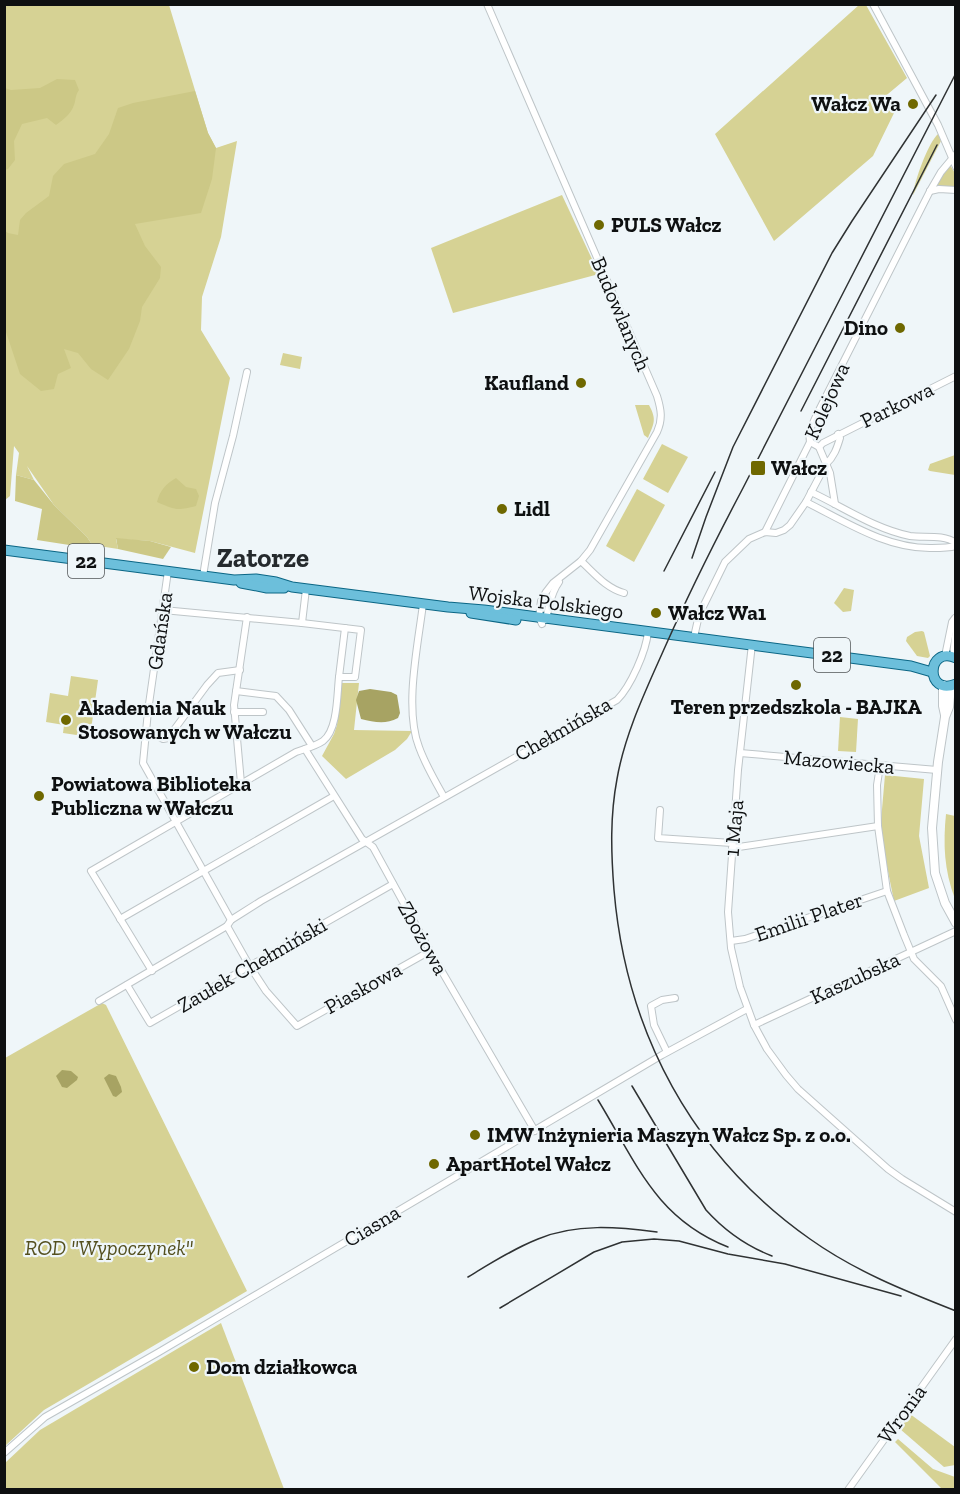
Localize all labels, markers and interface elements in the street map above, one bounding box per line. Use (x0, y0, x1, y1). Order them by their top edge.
place label: Wałcz Wa (811, 91, 901, 116)
marker: Wałcz Wa (906, 97, 920, 111)
place label: PULS Wałcz (611, 212, 722, 237)
marker: PULS Wałcz (592, 218, 606, 232)
street label: Budowlanych (586, 253, 657, 375)
place label: Dino (844, 315, 888, 340)
marker: Dino (893, 321, 907, 335)
street label: Kolejowa (799, 359, 855, 443)
place label: Kaufland (484, 370, 569, 395)
marker: Kaufland (574, 376, 588, 390)
street label: Parkowa (856, 376, 937, 433)
place label: Wałcz (771, 455, 827, 480)
marker: Wałcz (749, 459, 767, 477)
place label: Lidl (514, 496, 550, 521)
marker: Lidl (495, 502, 509, 516)
district label: Zatorze (217, 542, 309, 574)
road number: 22 (68, 544, 104, 578)
street label: Wojska Polskiego (467, 580, 625, 624)
street label: Gdańska (142, 590, 177, 672)
place label: Wałcz Wa1 (668, 600, 767, 625)
marker: Wałcz Wa1 (649, 606, 663, 620)
road number: 22 (814, 638, 850, 672)
marker: Teren przedszkola - BAJKA (789, 678, 803, 692)
street label: Chełmińska (510, 691, 615, 766)
place label: Teren przedszkola - BAJKA (670, 694, 922, 719)
place label: Akademia Nauk Stosowanych w Wałczu (78, 695, 292, 744)
marker: Akademia Nauk Stosowanych w Wałczu (59, 713, 73, 727)
street label: Mazowiecka (782, 744, 896, 779)
place label: Powiatowa Biblioteka Publiczna w Wałczu (51, 771, 252, 820)
marker: Powiatowa Biblioteka Publiczna w Wałczu (32, 789, 46, 803)
street label: 1 Maja (719, 799, 749, 857)
street label: Emilii Plater (751, 886, 866, 947)
street label: Zbożowa (393, 896, 454, 979)
street label: Zaułek Chełmiński (173, 912, 331, 1017)
street label: Kaszubska (806, 946, 903, 1009)
street label: Piaskowa (320, 956, 406, 1019)
place label: IMW Inżynieria Maszyn Wałcz Sp. z o.o. (487, 1122, 851, 1147)
marker: IMW Inżynieria Maszyn Wałcz Sp. z o.o. (468, 1128, 482, 1142)
place label: ApartHotel Wałcz (446, 1151, 611, 1176)
marker: ApartHotel Wałcz (427, 1157, 441, 1171)
street label: Ciasna (339, 1199, 404, 1252)
park label: ROD "Wypoczynek" (25, 1235, 194, 1260)
place label: Dom działkowca (206, 1354, 358, 1379)
marker: Dom działkowca (187, 1360, 201, 1374)
street label: Wronia (872, 1379, 931, 1448)

